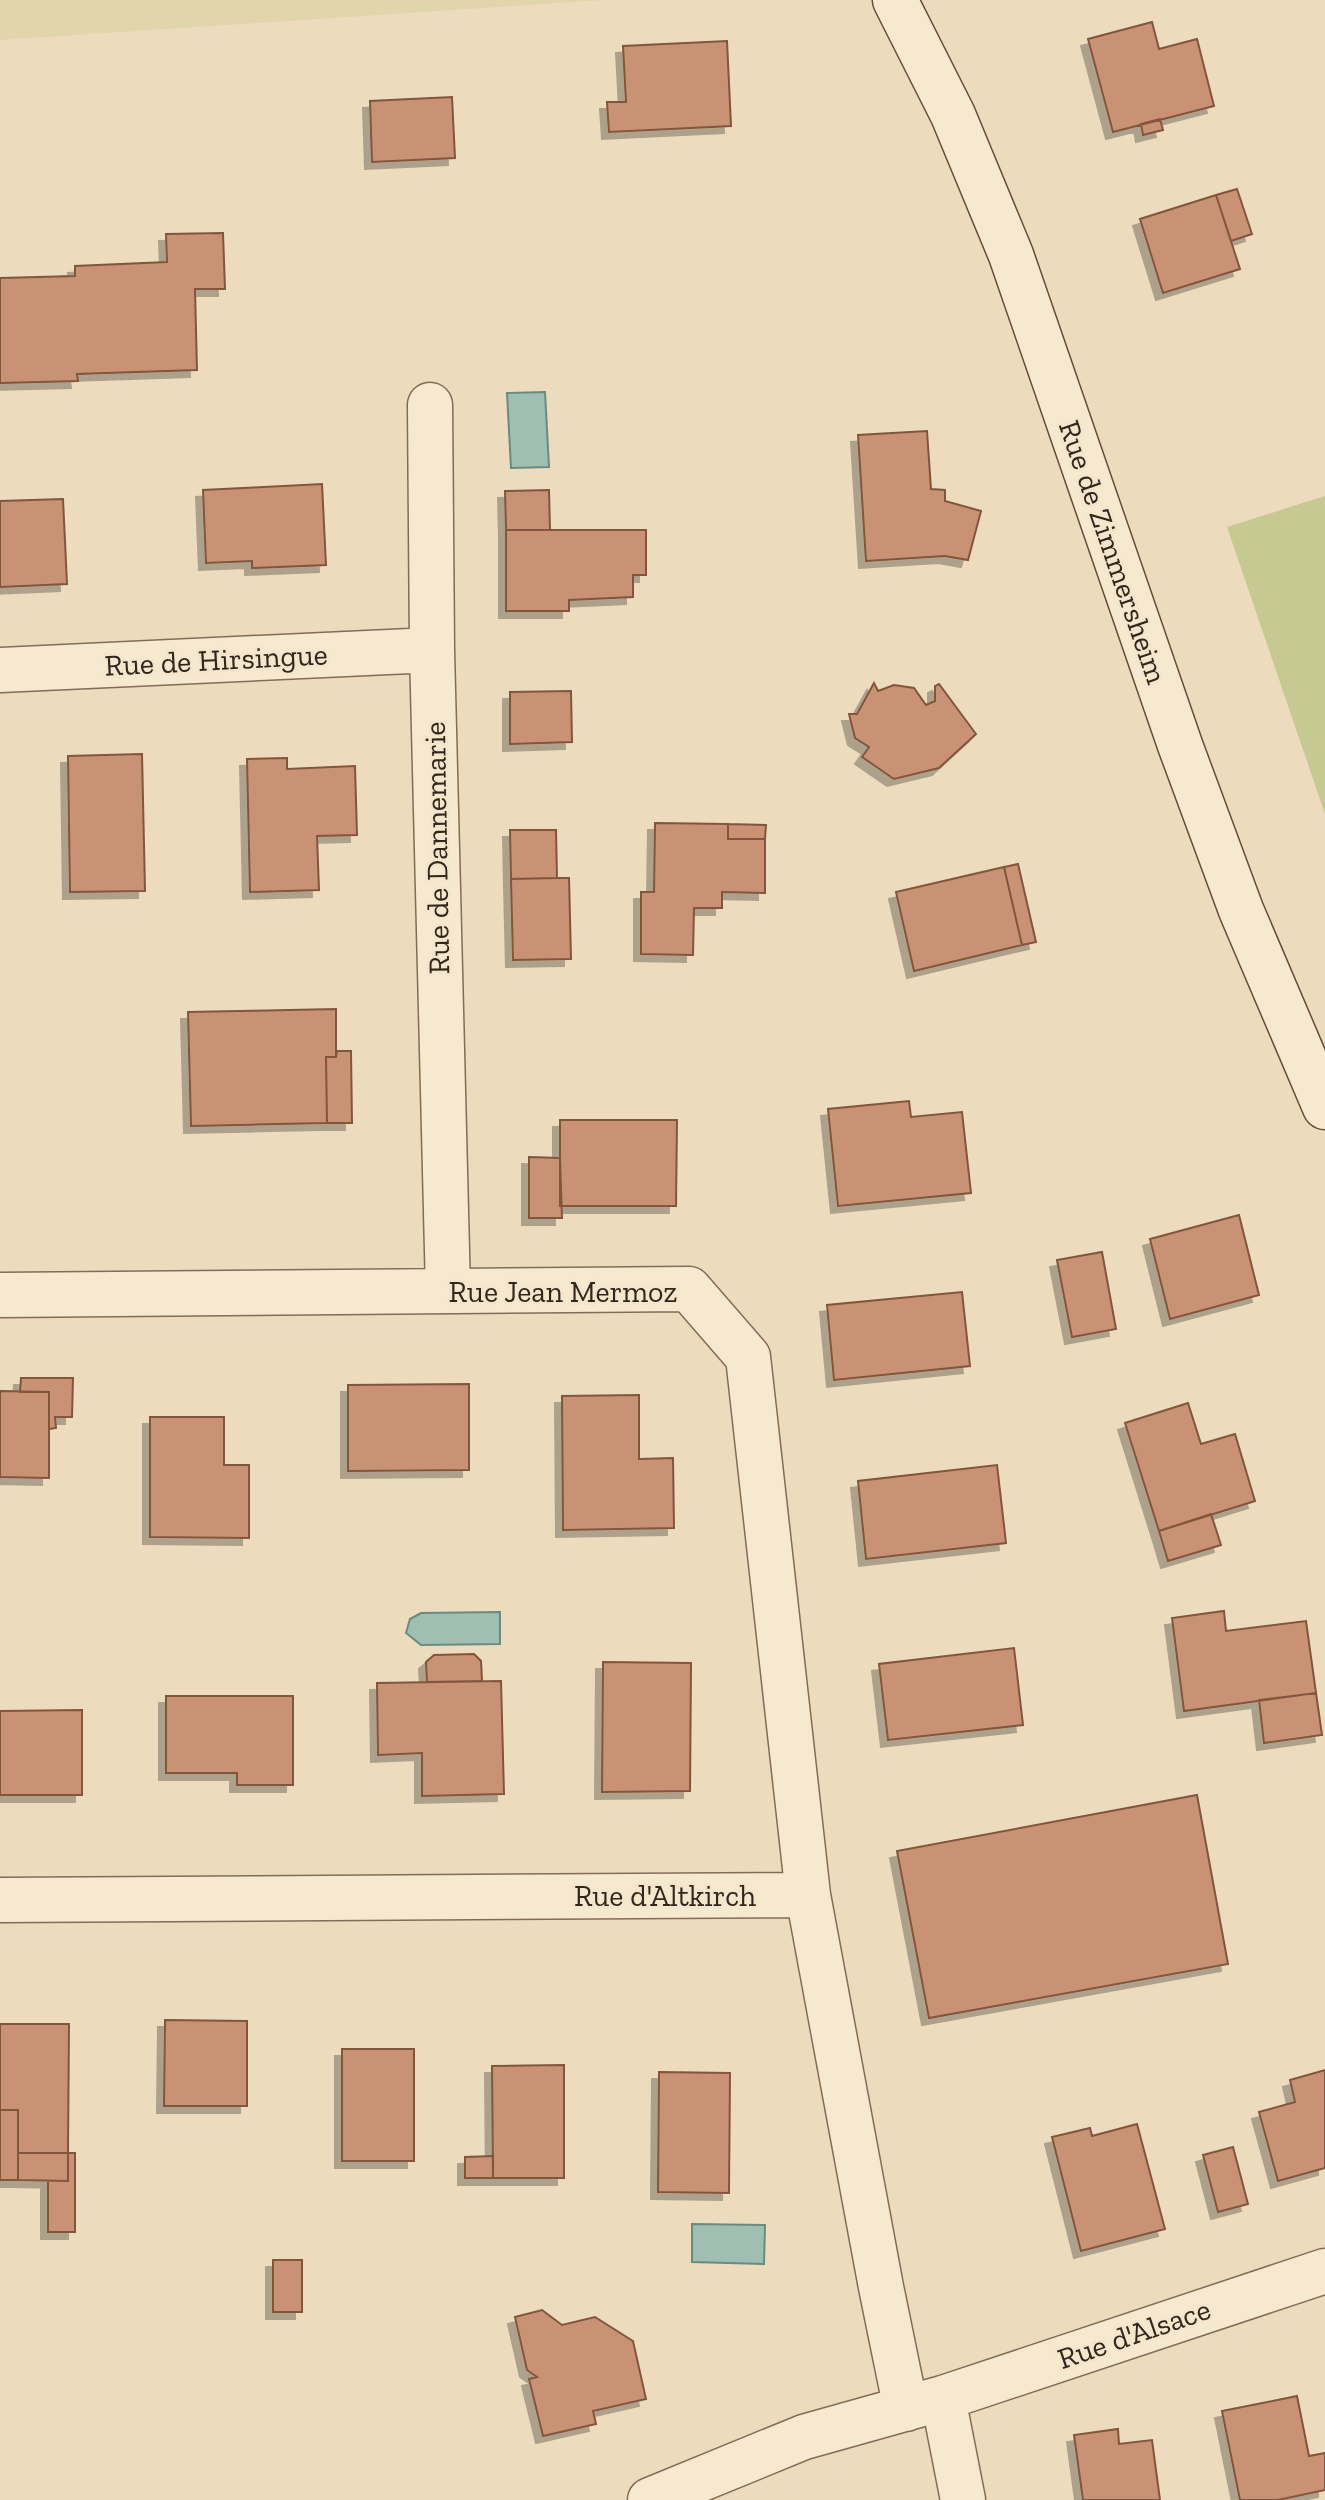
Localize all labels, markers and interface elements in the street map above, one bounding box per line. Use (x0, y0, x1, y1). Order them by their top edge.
street label: Rue de Zimmersheim (1051, 416, 1175, 689)
street label: Rue de Hirsingue (104, 636, 328, 684)
street label: Rue de Dannemarie (417, 721, 457, 975)
street label: Rue Jean Mermoz (449, 1274, 678, 1310)
street label: Rue d'Altkirch (574, 1878, 756, 1914)
street label: Rue d'Alsace (1053, 2291, 1215, 2377)

